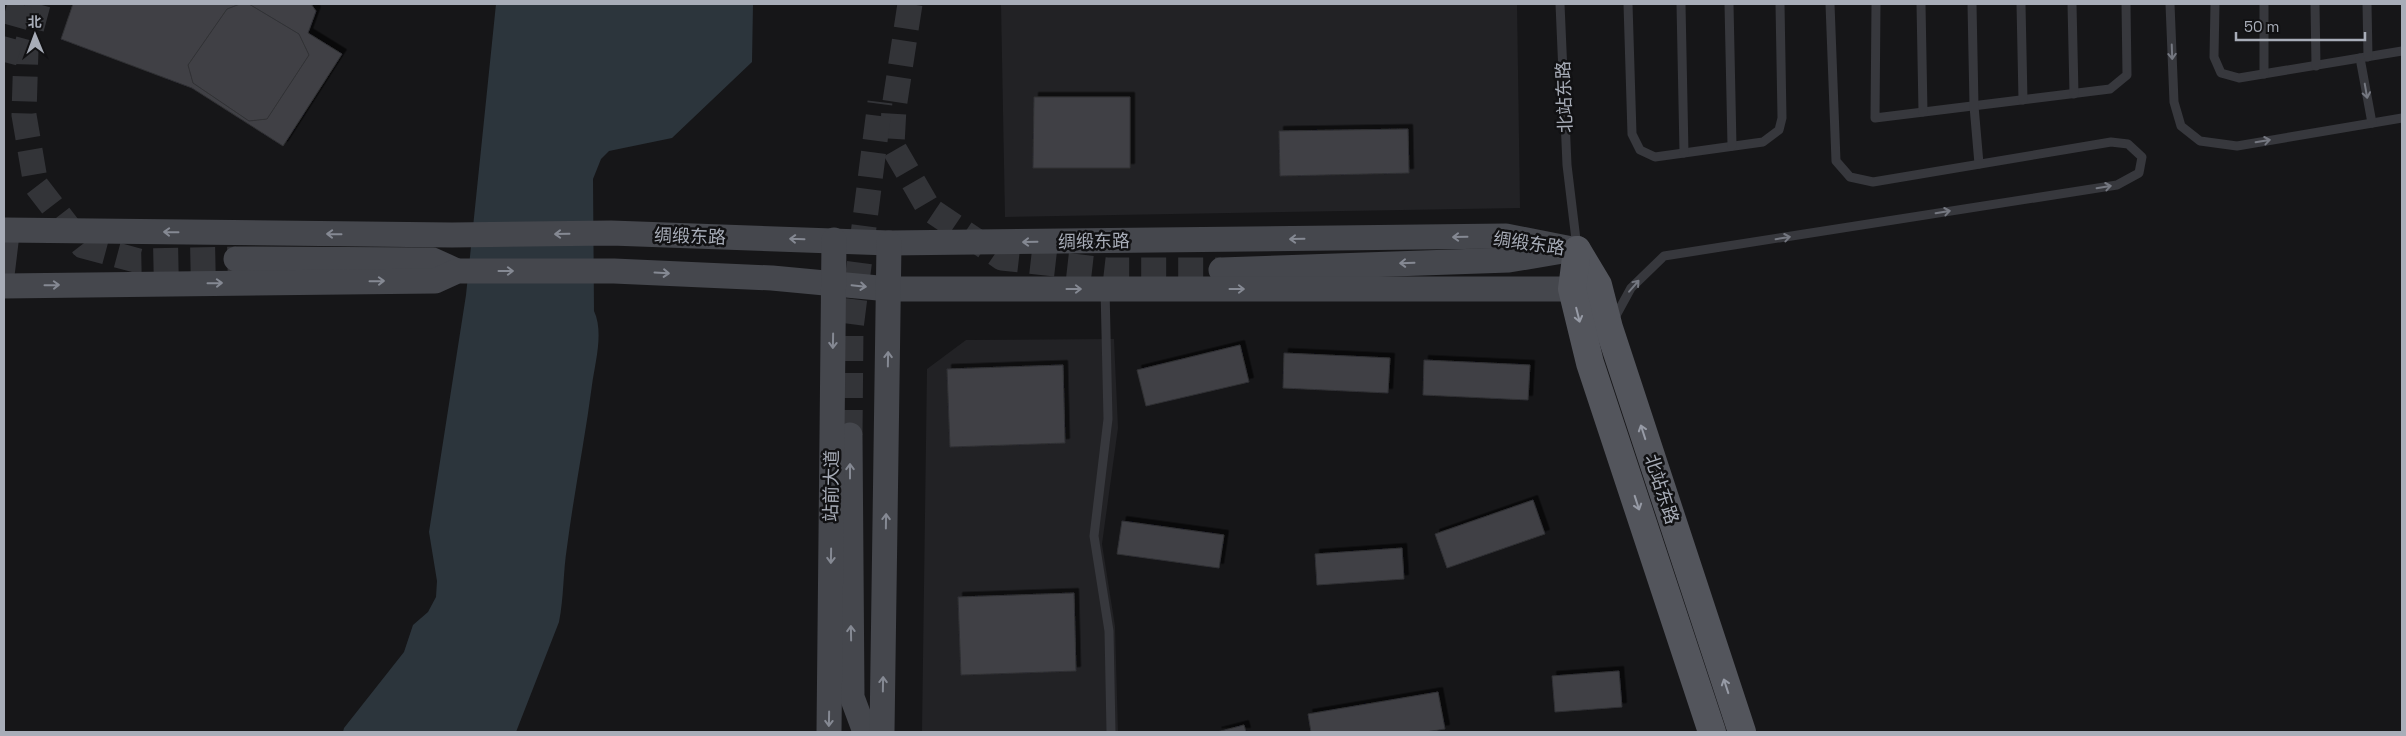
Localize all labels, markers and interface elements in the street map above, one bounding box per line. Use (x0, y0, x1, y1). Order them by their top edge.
north arrow (10, 10, 60, 60)
scale bar (2236, 10, 2365, 42)
text: 北 (28, 13, 42, 31)
text: 50 m (2244, 17, 2279, 36)
one-way arrow (2167, 44, 2177, 60)
street label: 北站东路 (1551, 61, 1577, 133)
one-way arrow (2362, 82, 2371, 98)
one-way arrow (2254, 136, 2270, 146)
one-way arrow (2095, 181, 2111, 191)
one-way arrow (1935, 207, 1951, 217)
street label: 绸缎东路 (654, 223, 726, 249)
one-way arrow (163, 227, 180, 237)
street label: 绸缎东路 (1492, 227, 1566, 259)
one-way arrow (326, 229, 342, 239)
one-way arrow (554, 229, 570, 239)
street label: 绸缎东路 (1058, 229, 1130, 253)
one-way arrow (1452, 232, 1468, 242)
one-way arrow (1774, 232, 1790, 242)
one-way arrow (790, 234, 806, 243)
one-way arrow (1289, 234, 1306, 244)
one-way arrow (1022, 237, 1038, 247)
one-way arrow (1399, 259, 1415, 268)
one-way arrow (498, 266, 514, 276)
one-way arrow (654, 269, 670, 278)
one-way arrow (369, 276, 385, 286)
one-way arrow (206, 278, 223, 288)
one-way arrow (44, 280, 60, 290)
one-way arrow (1628, 280, 1640, 293)
one-way arrow (851, 281, 867, 291)
one-way arrow (1066, 284, 1082, 294)
one-way arrow (1228, 284, 1245, 294)
one-way arrow (1574, 306, 1583, 322)
one-way arrow (828, 332, 838, 349)
one-way arrow (883, 351, 893, 367)
one-way arrow (1638, 424, 1648, 440)
street label: 站前大道 (819, 450, 843, 522)
street label: 北站东路 (1640, 451, 1684, 527)
one-way arrow (845, 463, 855, 479)
one-way arrow (1632, 495, 1642, 511)
one-way arrow (881, 513, 891, 530)
one-way arrow (826, 548, 835, 564)
one-way arrow (846, 625, 856, 642)
one-way arrow (878, 676, 888, 692)
one-way arrow (1721, 678, 1731, 694)
one-way arrow (824, 710, 834, 726)

